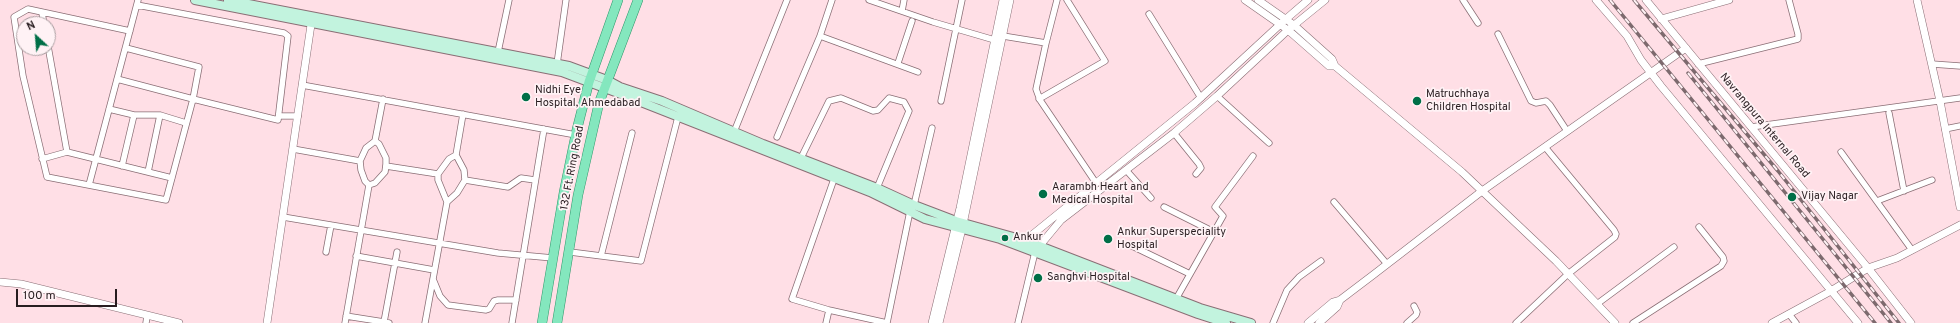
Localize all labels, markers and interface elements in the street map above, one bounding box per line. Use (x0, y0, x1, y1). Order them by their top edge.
north arrow (16, 16, 56, 56)
text: N (25, 18, 38, 34)
street label: Navrangpura Internal Road (1716, 71, 1812, 181)
place label: Nidhi Eye Hospital, Ahmedabad (535, 84, 641, 110)
place label: Matruchhaya Children Hospital (1426, 88, 1511, 114)
marker: Nidhi Eye Hospital, Ahmedabad (520, 91, 532, 103)
marker: Matruchhaya Children Hospital (1411, 95, 1423, 107)
street label: 132 Ft. Ring Road (558, 125, 588, 211)
place label: Aarambh Heart and Medical Hospital (1052, 181, 1149, 207)
marker: Aarambh Heart and Medical Hospital (1037, 188, 1049, 200)
place label: Vijay Nagar (1801, 190, 1858, 204)
marker: Vijay Nagar (1786, 191, 1798, 203)
place label: Ankur Superspeciality Hospital (1117, 226, 1226, 252)
place label: Ankur (1013, 231, 1043, 245)
marker: Ankur (1000, 233, 1010, 243)
marker: Ankur Superspeciality Hospital (1102, 233, 1114, 245)
place label: Sanghvi Hospital (1047, 271, 1130, 285)
marker: Sanghvi Hospital (1032, 272, 1044, 284)
scale bar (18, 281, 119, 307)
text: 100 m (23, 288, 56, 304)

